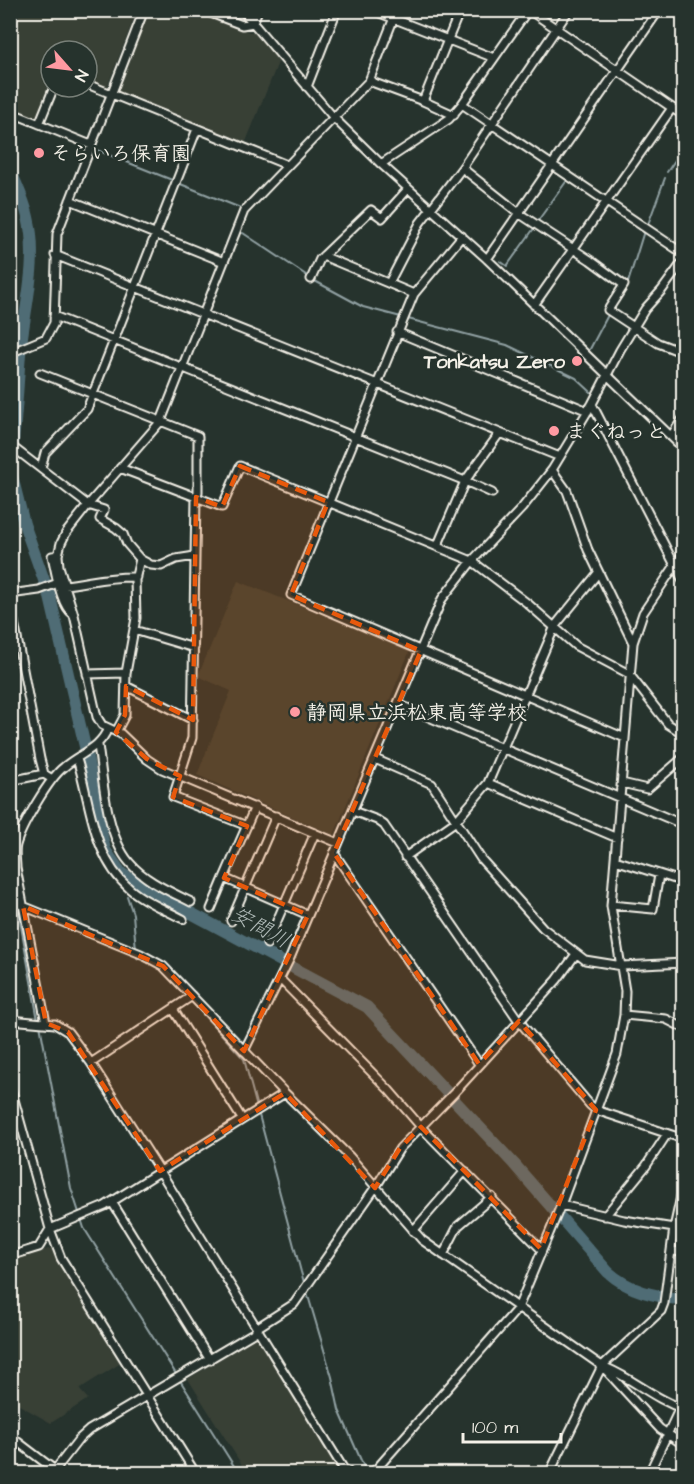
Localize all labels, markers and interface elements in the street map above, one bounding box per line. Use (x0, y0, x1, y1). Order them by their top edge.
north arrow (39, 39, 99, 99)
text: N (69, 66, 93, 85)
place label: そらいろ保育園 (51, 140, 191, 168)
marker: そらいろ保育園 (32, 146, 46, 160)
place label: Tonkatsu Zero (423, 348, 566, 376)
marker: Tonkatsu Zero (570, 354, 584, 368)
place label: まぐねっと (566, 418, 666, 446)
marker: まぐねっと (547, 424, 561, 438)
place label: 静岡県立浜松東高等学校 (307, 699, 527, 727)
marker: 静岡県立浜松東高等学校 (288, 705, 302, 719)
water label: 安間川 (226, 899, 295, 955)
scale bar (463, 1406, 560, 1444)
text: 100 m (472, 1415, 518, 1440)

